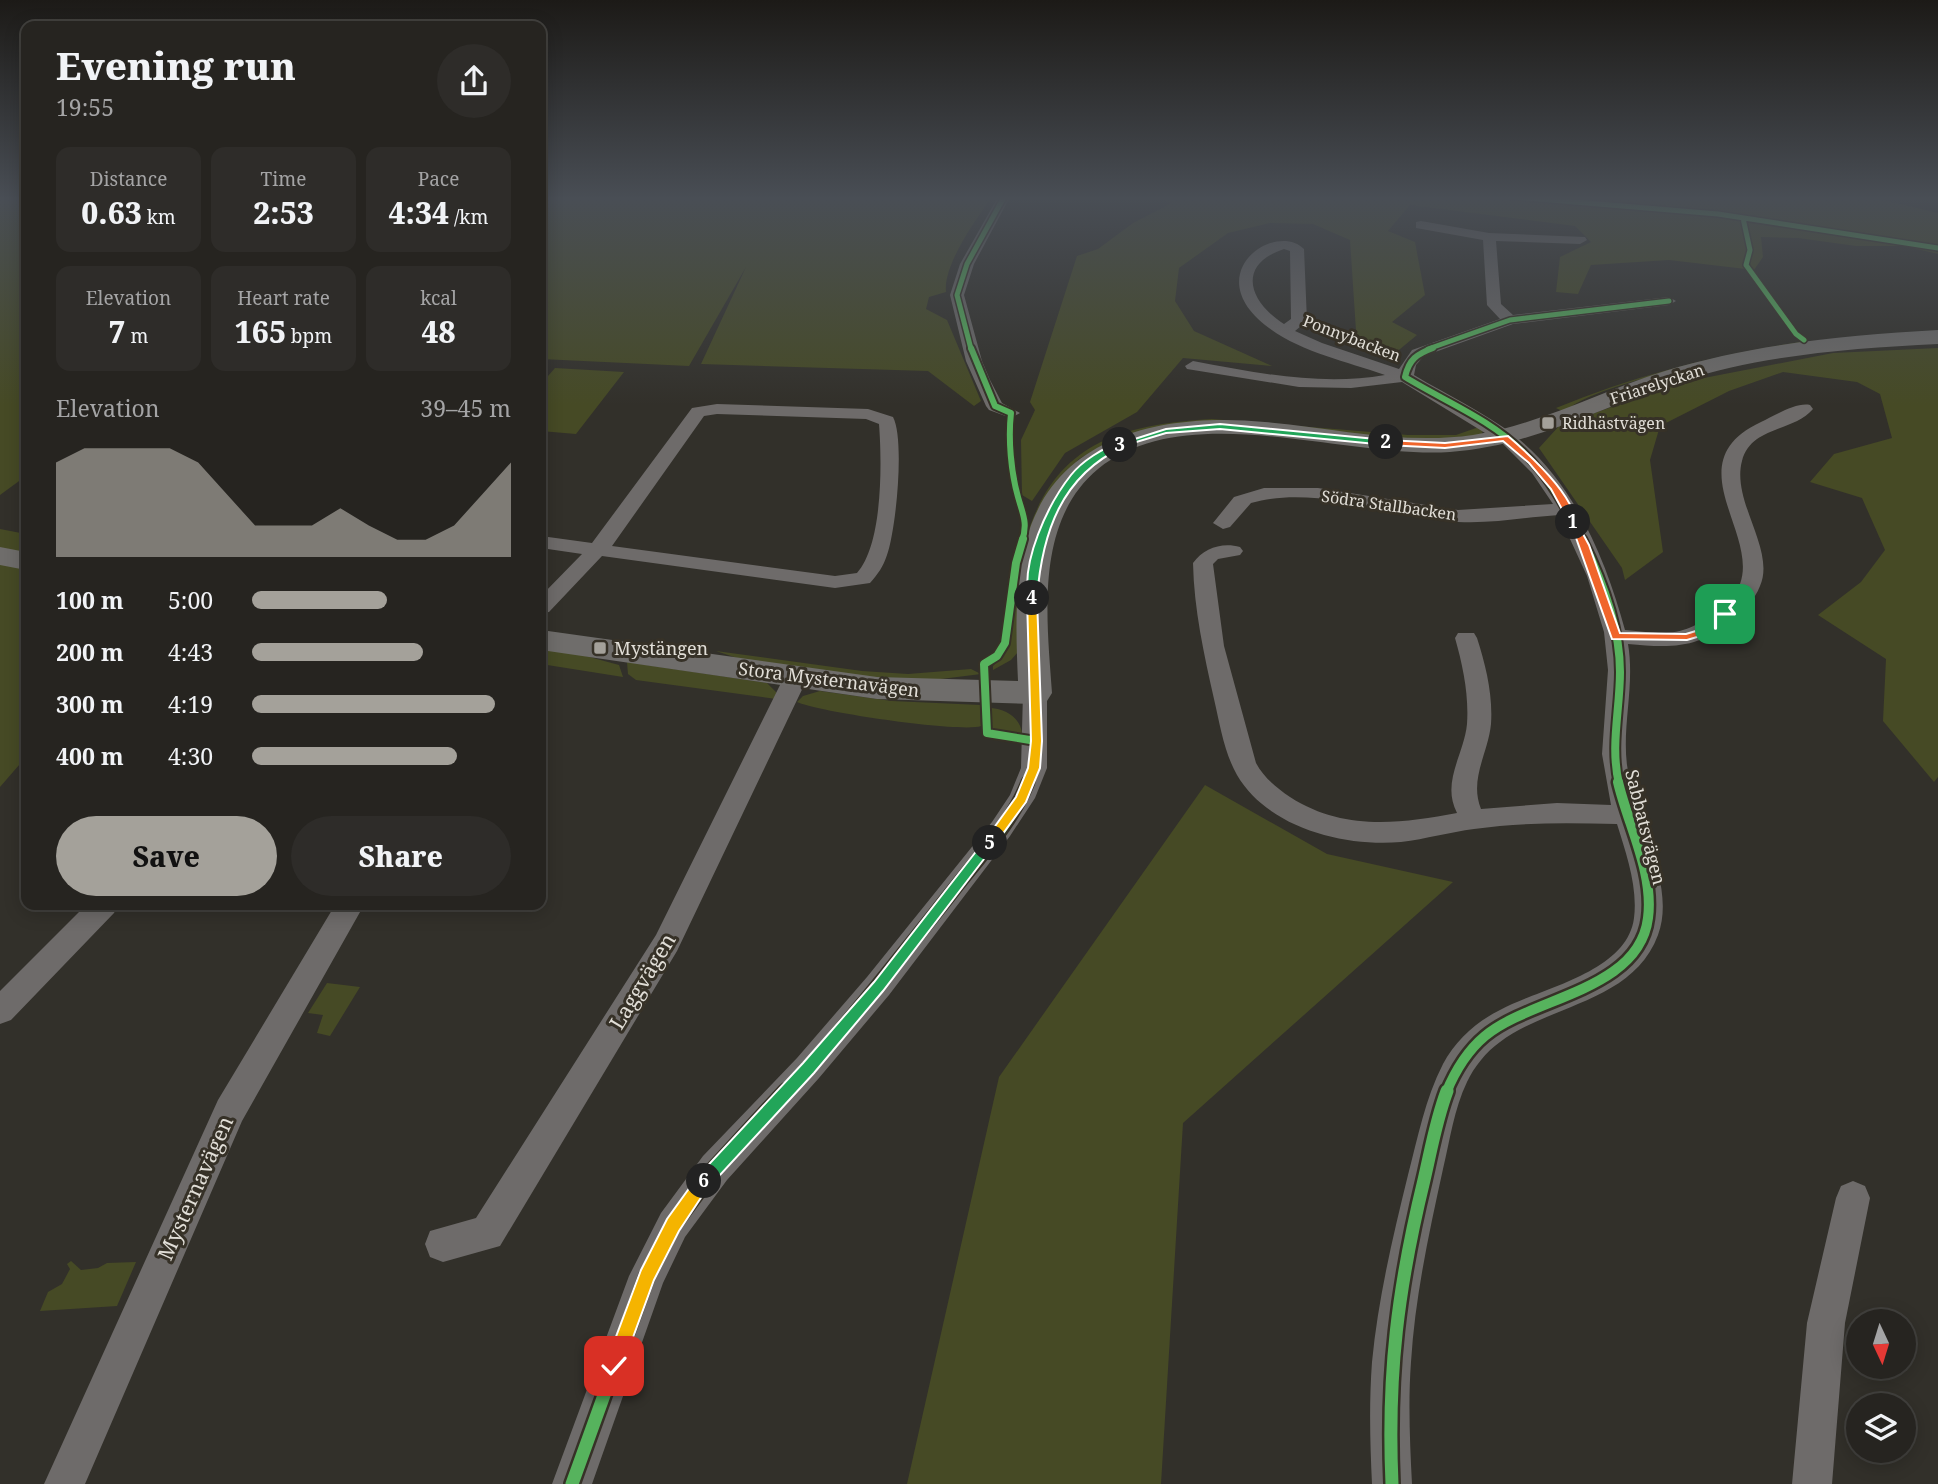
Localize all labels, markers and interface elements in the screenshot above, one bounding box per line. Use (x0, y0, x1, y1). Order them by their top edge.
text: Evening run (56, 39, 296, 91)
button: share (437, 44, 511, 118)
text: 19:55 (56, 91, 114, 123)
text: Distance (90, 166, 167, 192)
text: Time (261, 166, 306, 192)
text: Pace (418, 166, 459, 192)
text: 0.63 (81, 192, 142, 233)
text: 2:53 (253, 192, 314, 233)
text: 4:34 (389, 192, 449, 233)
text: km (142, 204, 176, 230)
text: /km (449, 204, 488, 230)
text: Elevation (86, 285, 171, 311)
text: Heart rate (237, 285, 330, 311)
text: kcal (420, 285, 457, 311)
street label: Ponnybacken (1300, 309, 1404, 367)
text: 7 (109, 311, 126, 352)
text: 165 (235, 311, 286, 352)
text: 48 (421, 311, 456, 352)
text: m (126, 323, 148, 349)
text: bpm (286, 323, 332, 349)
street label: Friarelyckan (1607, 358, 1707, 410)
text: Elevation (56, 392, 160, 424)
text: 39–45 m (420, 392, 511, 424)
place label: Ridhästvägen (1562, 412, 1665, 434)
marker: Ridhästvägen (1540, 415, 1556, 431)
pin: 2 (1368, 424, 1404, 460)
pin: 3 (1102, 428, 1138, 462)
text: 2 (1380, 428, 1391, 454)
text: 3 (1114, 431, 1125, 457)
street label: Södra Stallbacken (1320, 485, 1458, 525)
pin: 1 (1556, 504, 1590, 540)
text: 1 (1567, 508, 1578, 534)
pin: 4 (1014, 580, 1050, 616)
text: 100 m (56, 584, 124, 616)
text: 5:00 (168, 584, 213, 616)
text: 4 (1026, 584, 1037, 610)
pin (1695, 584, 1755, 644)
icon: arrive (1706, 595, 1744, 633)
text: 200 m (56, 636, 124, 668)
text: 4:43 (168, 636, 213, 668)
place label: Mystängen (614, 636, 709, 660)
marker: Mystängen (592, 640, 608, 656)
street label: Stora Mysternavägen (737, 656, 921, 702)
text: 300 m (56, 688, 124, 720)
text: 4:19 (168, 688, 213, 720)
text: 400 m (56, 740, 124, 772)
text: 4:30 (168, 740, 213, 772)
street label: Sabbatsvägen (1620, 767, 1672, 888)
button: Save (56, 816, 277, 896)
button: Share (291, 816, 511, 896)
pin: 5 (972, 826, 1007, 860)
text: 5 (984, 829, 995, 855)
street label: Laggvägen (602, 928, 682, 1034)
street label: Mysternavägen (151, 1112, 239, 1264)
pin: 6 (686, 1164, 722, 1198)
text: 6 (698, 1167, 709, 1193)
north arrow (1846, 1309, 1916, 1379)
map controls (1846, 1309, 1916, 1463)
pin (584, 1336, 644, 1396)
icon: check (595, 1347, 633, 1385)
button: layers (1846, 1393, 1916, 1463)

